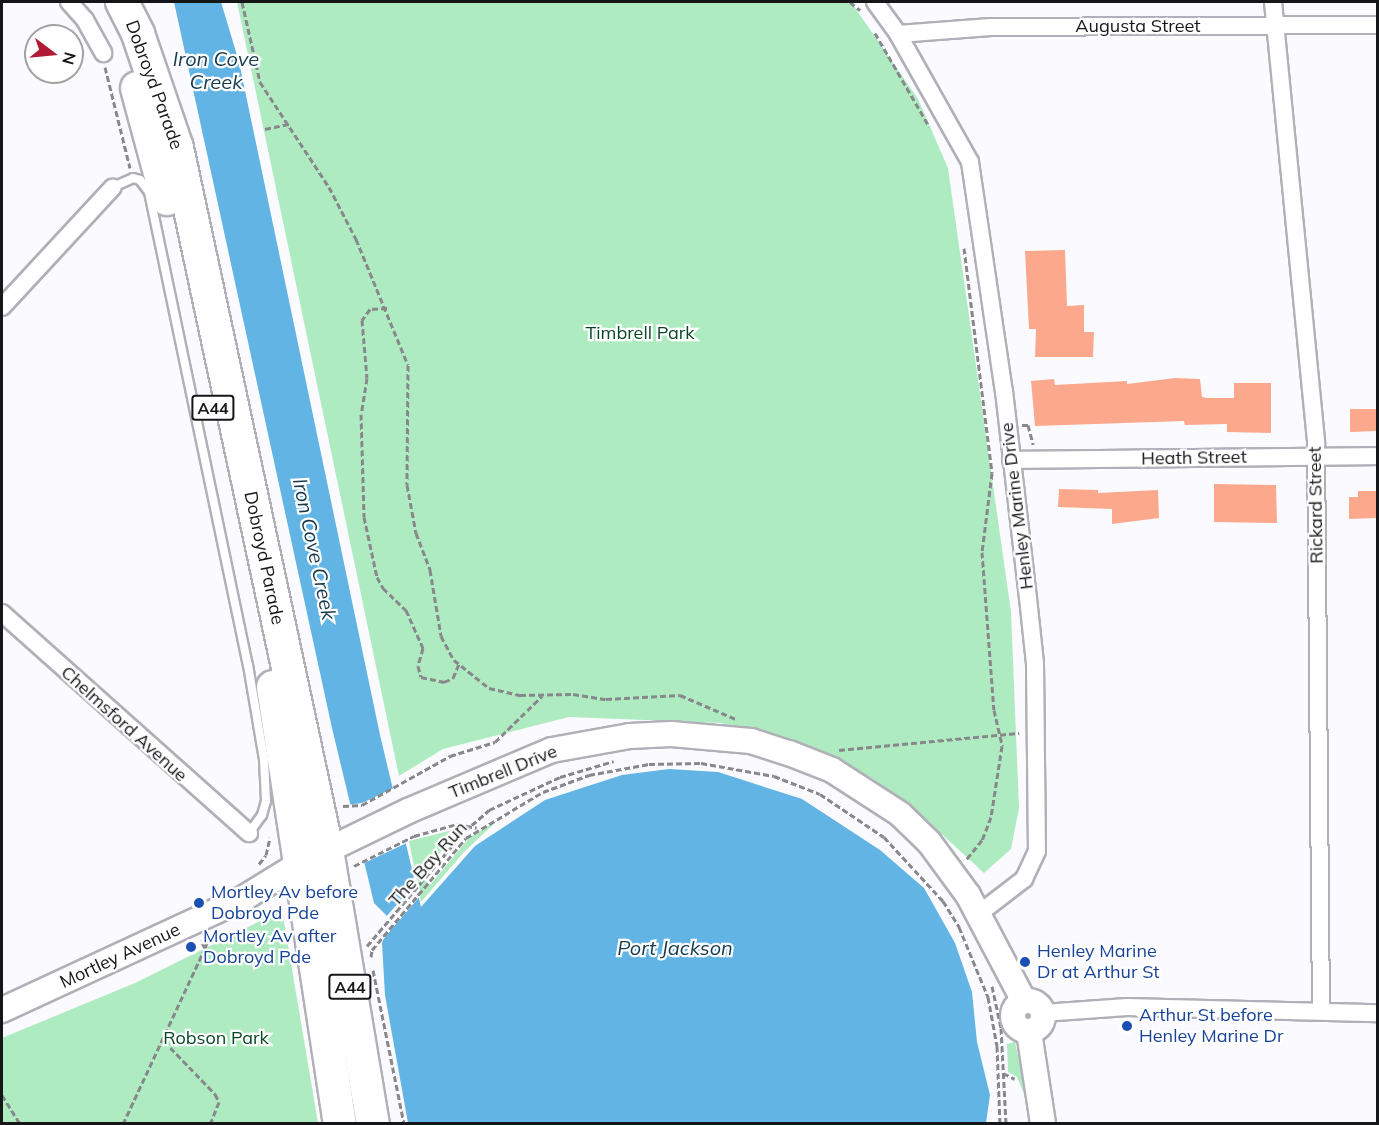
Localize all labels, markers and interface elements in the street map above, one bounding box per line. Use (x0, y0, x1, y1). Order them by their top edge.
street label: Augusta Street (1075, 15, 1201, 37)
street label: Dobroyd Parade (121, 17, 187, 153)
north arrow (24, 24, 84, 84)
water label: Iron Cove Creek (173, 47, 259, 94)
text: N (58, 50, 81, 67)
park label: Timbrell Park (585, 322, 695, 344)
road number: A44 (190, 395, 236, 421)
street label: Henley Marine Drive (996, 421, 1038, 591)
street label: Heath Street (1141, 446, 1247, 470)
street label: Rickard Street (1304, 446, 1328, 564)
water label: Iron Cove Creek (288, 476, 342, 622)
street label: Dobroyd Parade (239, 489, 289, 627)
street label: Chelmsford Avenue (56, 662, 192, 786)
street label: Timbrell Drive (446, 740, 560, 804)
street label: The Bay Run (384, 817, 472, 911)
place label: Mortley Av before Dobroyd Pde (211, 882, 358, 924)
marker: Mortley Av before Dobroyd Pde (192, 896, 206, 910)
street label: Mortley Avenue (57, 919, 183, 993)
place label: Mortley Av after Dobroyd Pde (203, 926, 336, 968)
water label: Port Jackson (617, 935, 733, 959)
marker: Mortley Av after Dobroyd Pde (184, 940, 198, 954)
place label: Henley Marine Dr at Arthur St (1037, 941, 1160, 984)
marker: Henley Marine Dr at Arthur St (1018, 955, 1032, 969)
road number: A44 (328, 974, 372, 1000)
place label: Arthur St before Henley Marine Dr (1139, 1005, 1283, 1048)
marker: Arthur St before Henley Marine Dr (1120, 1019, 1134, 1033)
park label: Robson Park (163, 1027, 269, 1049)

